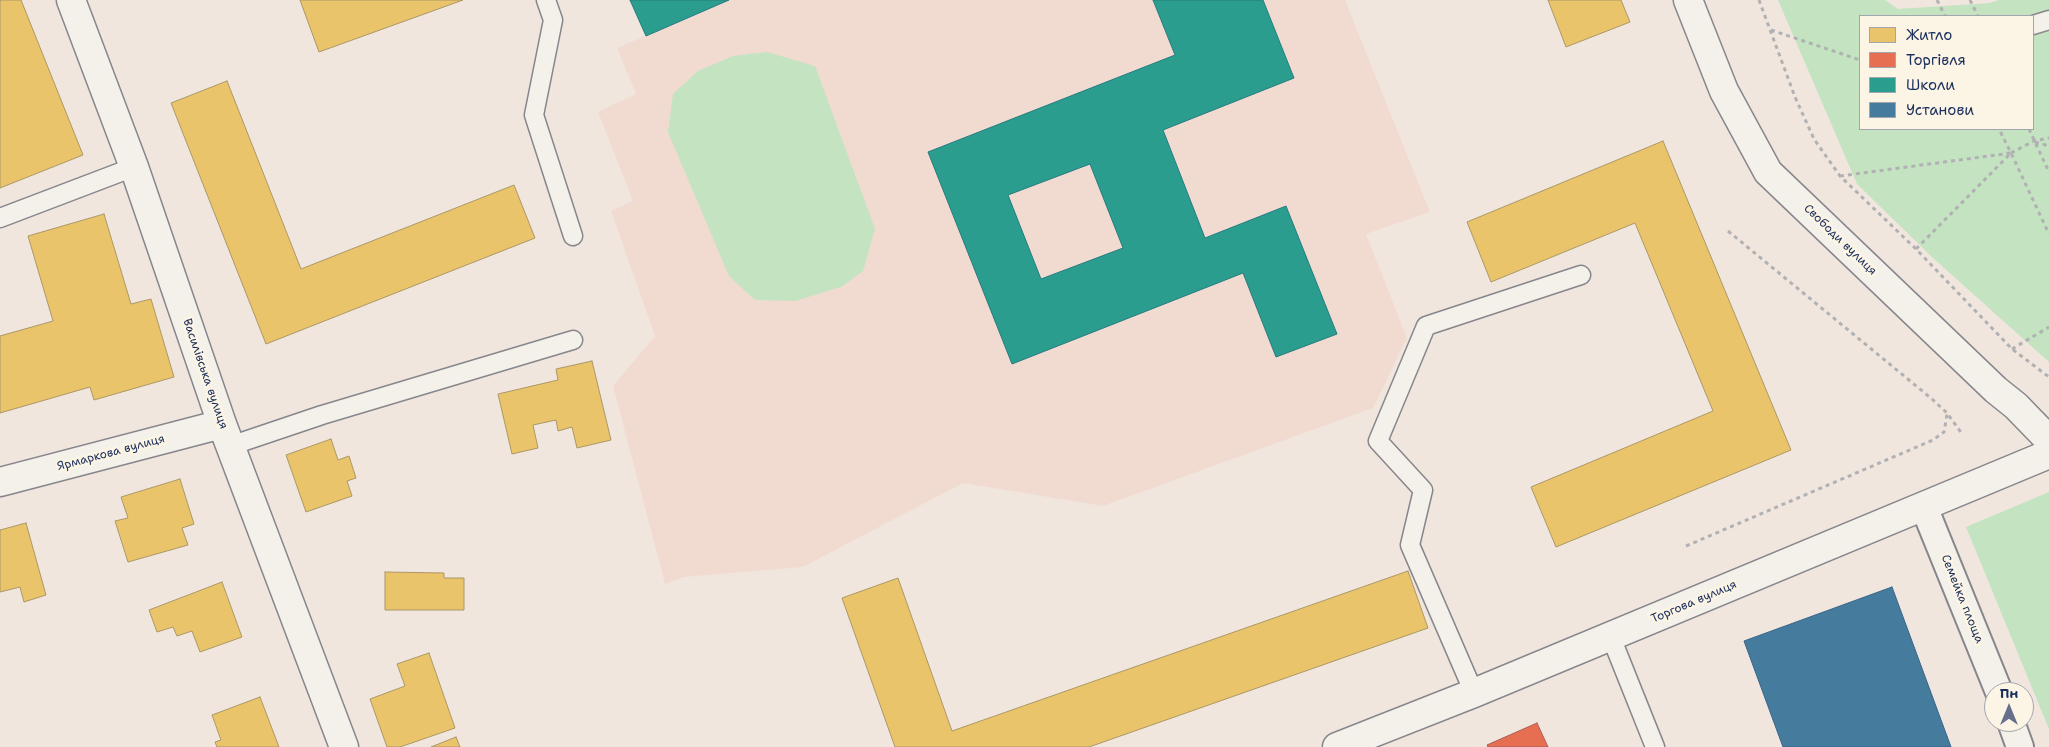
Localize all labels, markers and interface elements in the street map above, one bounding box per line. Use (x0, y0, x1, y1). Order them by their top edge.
legend (1859, 15, 2034, 130)
text: Житло (1906, 25, 1952, 45)
text: Торгівля (1906, 50, 1966, 70)
text: Школи (1906, 75, 1955, 95)
text: Установи (1906, 100, 1974, 120)
street label: Свободи вулиця (1800, 201, 1880, 279)
street label: Василівська вулиця (179, 317, 231, 431)
street label: Ярмаркова вулиця (56, 432, 166, 474)
street label: Семейка площа (1938, 553, 1986, 645)
street label: Торгова вулиця (1649, 577, 1739, 627)
north arrow (1984, 682, 2034, 732)
text: Пн (2000, 684, 2018, 702)

